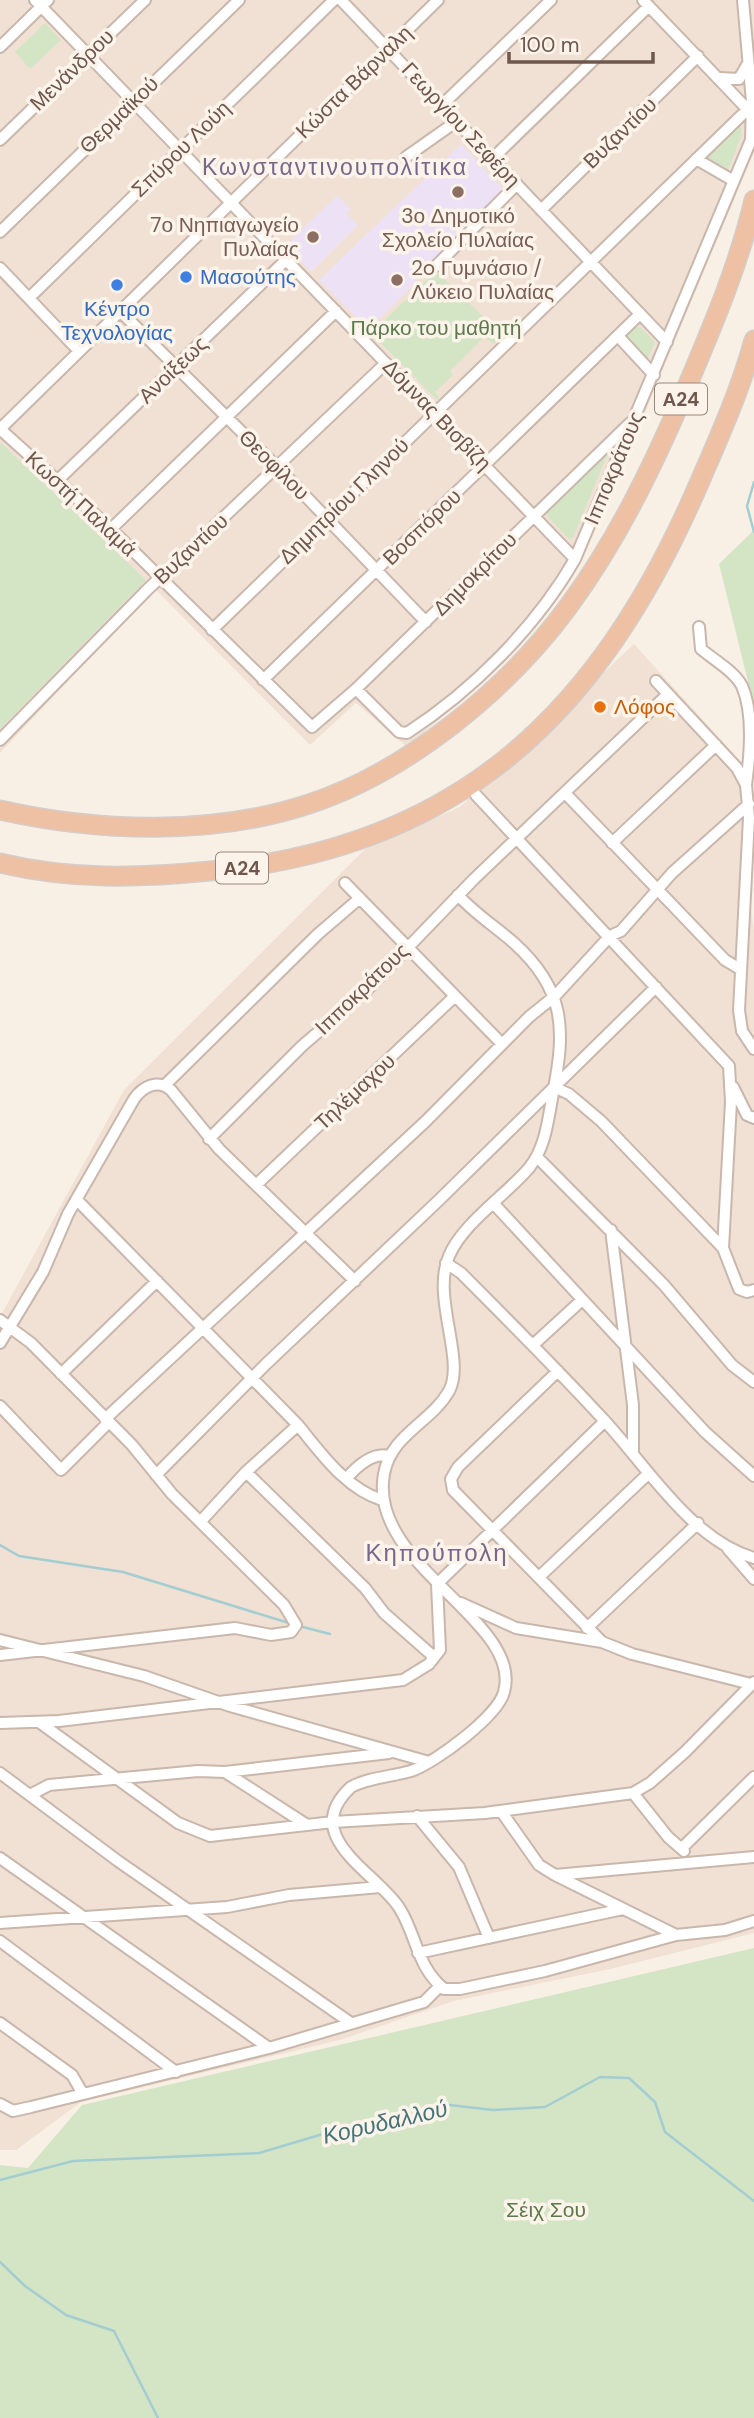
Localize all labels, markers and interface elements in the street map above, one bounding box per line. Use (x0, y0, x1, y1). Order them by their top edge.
street label: Κώστα Βάρναλη (290, 19, 418, 145)
scale bar (509, 21, 652, 65)
street label: Μενάνδρου (24, 23, 120, 117)
text: 100 m (520, 31, 580, 59)
street label: Γεωργίου Σεφέρη (395, 56, 527, 194)
street label: Θερμαϊκού (73, 70, 165, 160)
street label: Βυζαντίου (577, 91, 663, 175)
street label: Σπύρου Λούη (125, 95, 237, 203)
district label: Κωνσταντινουπολίτικα (202, 152, 468, 182)
marker: 3ο Δημοτικό Σχολείο Πυλαίας (450, 184, 466, 200)
place label: 3ο Δημοτικό Σχολείο Πυλαίας (382, 202, 534, 254)
place label: 7ο Νηπιαγωγείο Πυλαίας (150, 211, 299, 263)
marker: 7ο Νηπιαγωγείο Πυλαίας (305, 229, 321, 245)
place label: 2o Γυμνάσιο / Λύκειο Πυλαίας (411, 254, 554, 306)
place label: Μασούτης (200, 263, 296, 291)
marker: Μασούτης (178, 269, 194, 285)
marker: 2o Γυμνάσιο / Λύκειο Πυλαίας (389, 272, 405, 288)
marker: Κέντρο Τεχνολογίας (109, 277, 125, 293)
place label: Κέντρο Τεχνολογίας (61, 295, 173, 347)
park label: Πάρκο του μαθητή (350, 314, 522, 342)
street label: Ανοίξεως (132, 330, 214, 410)
street label: Δόμνας Βισβίζη (377, 353, 497, 477)
road number: Α24 (655, 384, 707, 414)
street label: Ιπποκράτους (578, 407, 650, 529)
street label: Θεοφίλου (233, 424, 315, 506)
street label: Δημητρίου Γληνού (273, 432, 415, 570)
street label: Κωστή Παλαμά (19, 445, 143, 563)
street label: Βοσπόρου (377, 483, 467, 571)
street label: Βυζαντίου (148, 507, 234, 591)
street label: Δημοκρίτου (427, 526, 523, 622)
place label: Λόφος (614, 693, 675, 721)
marker: Λόφος (592, 699, 608, 715)
road number: Α24 (216, 852, 268, 884)
street label: Ιπποκράτους (309, 937, 415, 1041)
street label: Τηλέμαχου (309, 1047, 401, 1137)
district label: Κηπούπολη (365, 1537, 509, 1568)
water label: Κορυδαλλού (320, 2093, 450, 2151)
park label: Σέιχ Σου (506, 2196, 586, 2224)

